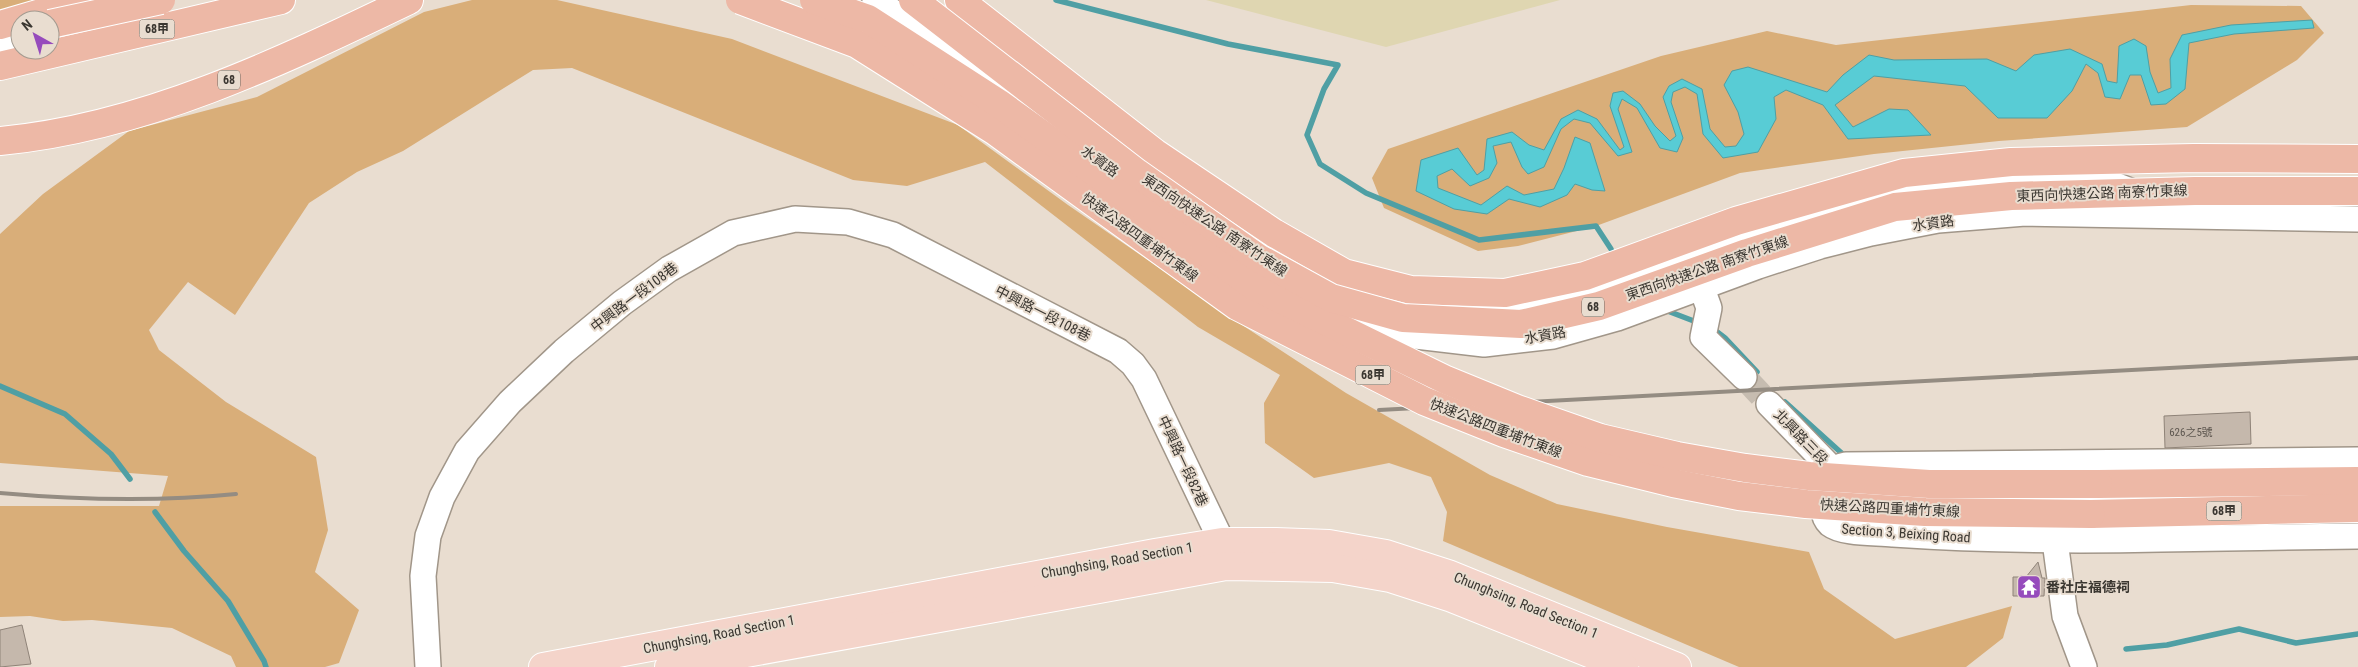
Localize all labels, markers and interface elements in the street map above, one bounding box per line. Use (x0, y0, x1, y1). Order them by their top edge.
north arrow (10, 10, 60, 60)
text: N (18, 16, 35, 34)
road number: 68甲 (140, 20, 174, 38)
road number: 68 (218, 70, 240, 90)
street label: 水資路 (1078, 142, 1122, 180)
street label: 東西向快速公路 南寮竹東線 (1140, 170, 1290, 280)
street label: 東西向快速公路 南寮竹東線 (2016, 182, 2188, 204)
street label: 快速公路四重埔竹東線 (1079, 189, 1201, 285)
street label: 水資路 (1911, 212, 1955, 234)
street label: 東西向快速公路 南寮竹東線 (1623, 233, 1791, 303)
street label: 中興路一段108巷 (587, 259, 681, 335)
street label: 中興路一段108巷 (993, 282, 1093, 344)
road number: 68 (1582, 298, 1604, 316)
street label: 水資路 (1523, 323, 1567, 347)
road number: 68甲 (1356, 366, 1390, 384)
street label: 快速公路四重埔竹東線 (1428, 395, 1564, 461)
street label: 北興路三段 (1771, 406, 1831, 468)
street label: 中興路一段82巷 (1155, 413, 1211, 509)
house number: 626之5號 (2169, 426, 2213, 439)
street label: 快速公路四重埔竹東線 (1820, 496, 1960, 520)
road number: 68甲 (2206, 502, 2242, 520)
street label: Section 3, Beixing Road (1841, 521, 1971, 545)
street label: Chunghsing, Road Section 1 (1040, 539, 1194, 581)
street label: Chunghsing, Road Section 1 (1452, 569, 1600, 641)
temple icon: 番社庄福德祠 (2016, 574, 2042, 600)
place label: 番社庄福德祠 (2046, 579, 2130, 595)
street label: Chunghsing, Road Section 1 (642, 611, 796, 657)

